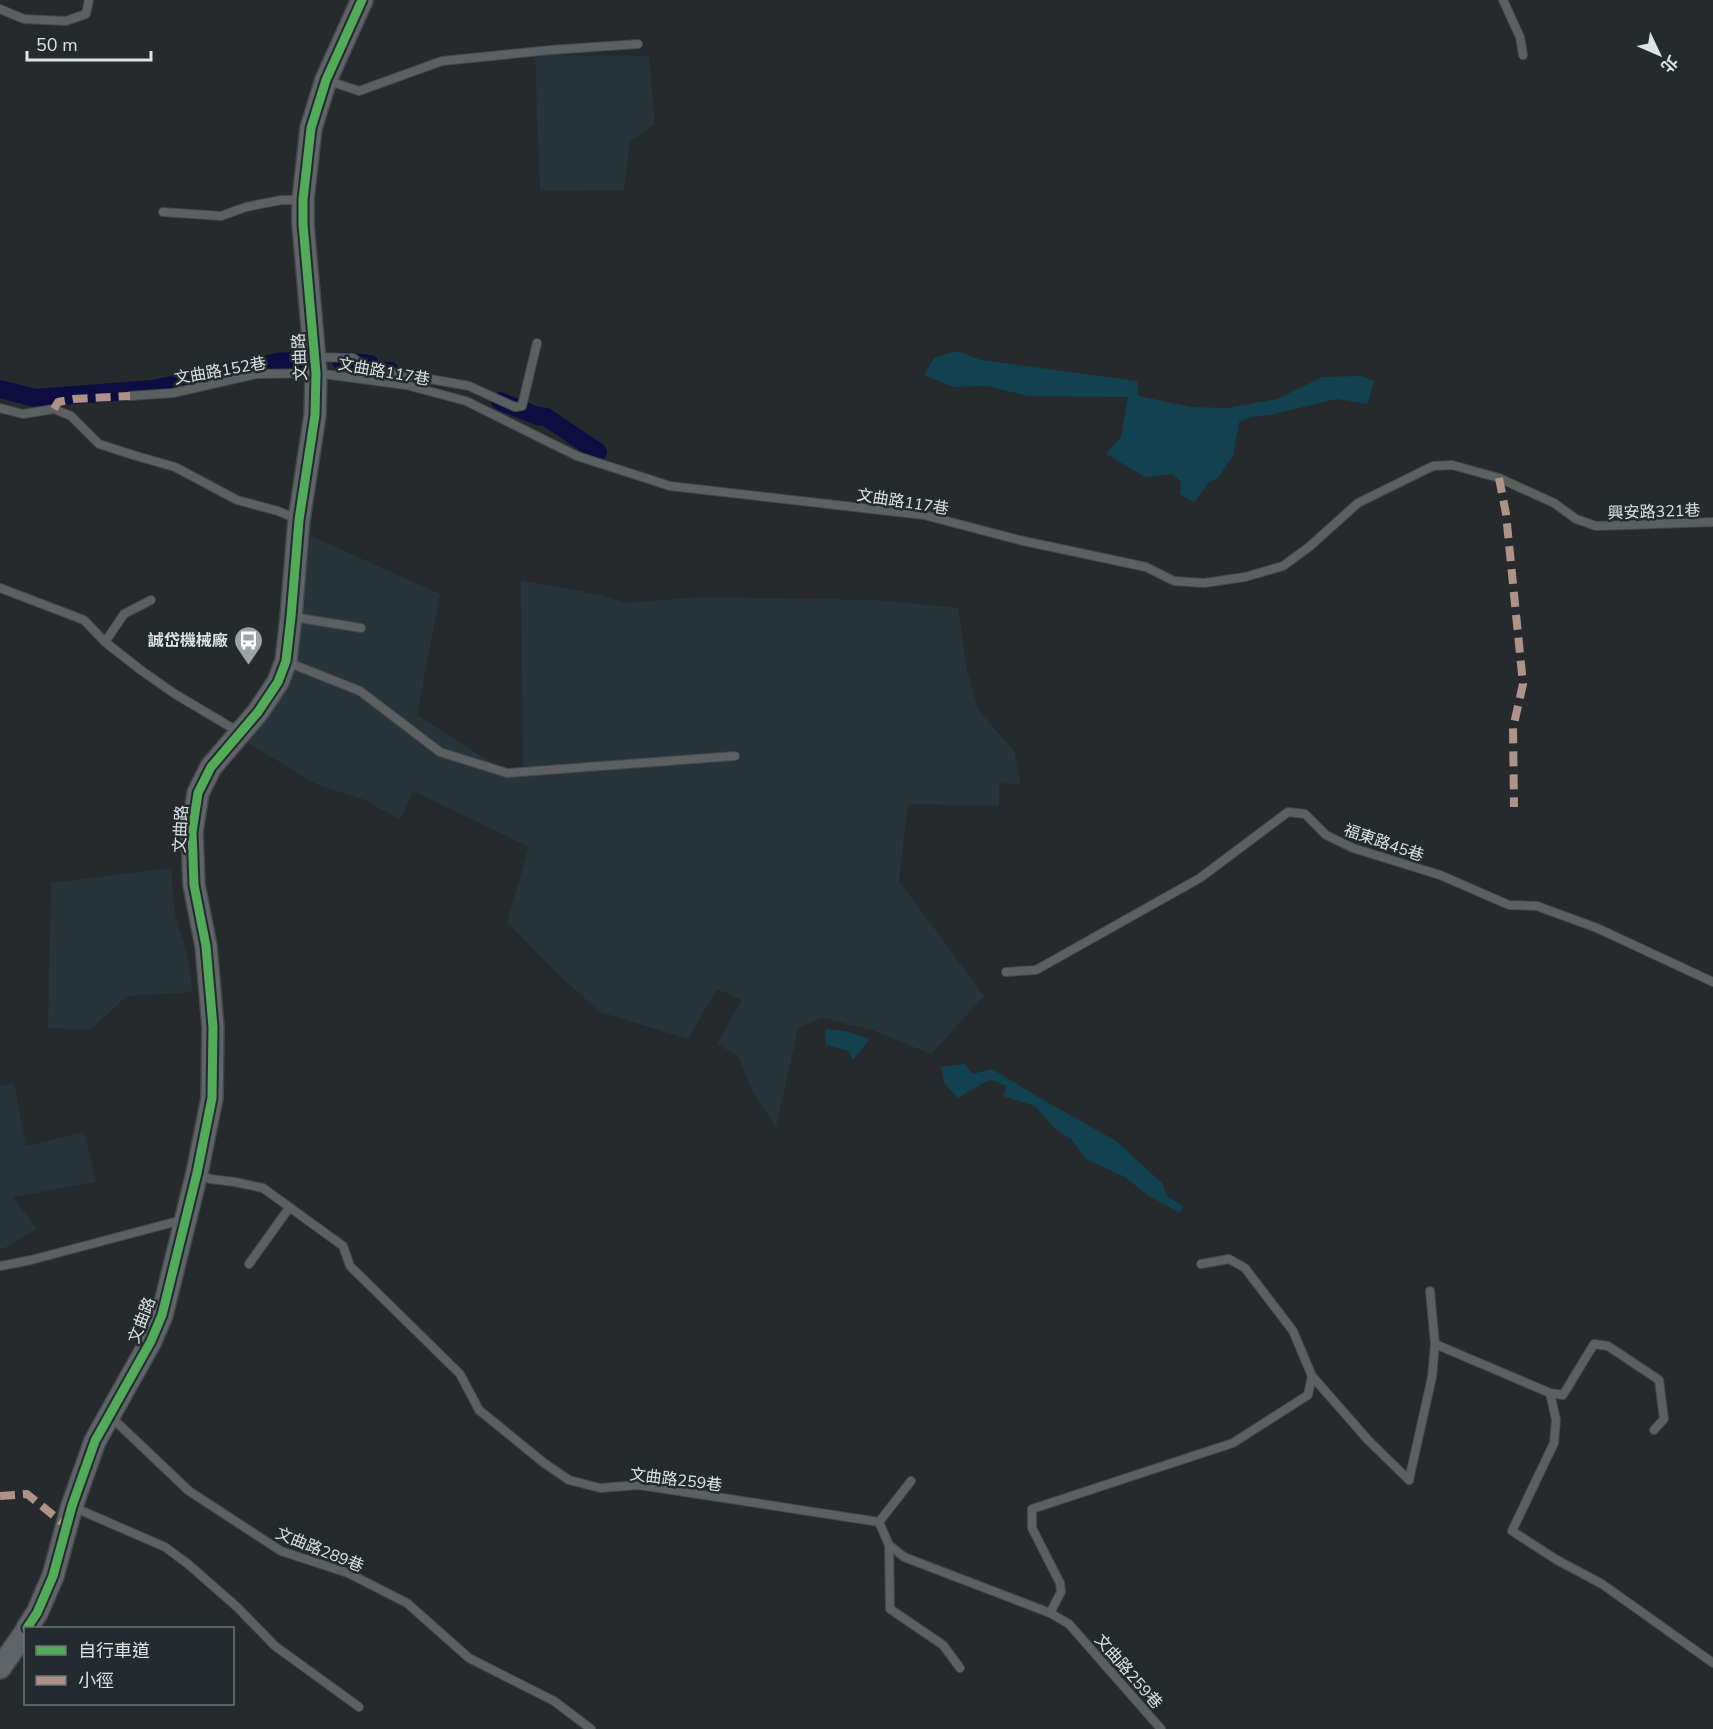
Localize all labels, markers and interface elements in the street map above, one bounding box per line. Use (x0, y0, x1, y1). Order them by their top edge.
scale bar (27, 24, 152, 62)
north arrow (1629, 24, 1689, 84)
text: 50 m (36, 33, 78, 57)
text: 北 (1656, 50, 1683, 77)
street label: 文曲路 (288, 332, 312, 381)
street label: 文曲路152巷 (173, 352, 268, 390)
street label: 文曲路117巷 (336, 353, 431, 391)
street label: 文曲路117巷 (855, 484, 950, 520)
street label: 興安路321巷 (1607, 499, 1701, 525)
bus stop icon: 誠岱機械廠 (233, 624, 265, 666)
place label: 誠岱機械廠 (148, 630, 228, 652)
street label: 文曲路 (169, 805, 193, 854)
street label: 福東路45巷 (1341, 819, 1427, 867)
street label: 文曲路 (123, 1294, 161, 1347)
street label: 文曲路259巷 (628, 1463, 723, 1497)
street label: 文曲路289巷 (272, 1522, 367, 1578)
legend (24, 1627, 234, 1705)
street label: 文曲路259巷 (1089, 1629, 1167, 1714)
text: 自行車道 (78, 1639, 150, 1663)
text: 小徑 (78, 1669, 114, 1693)

